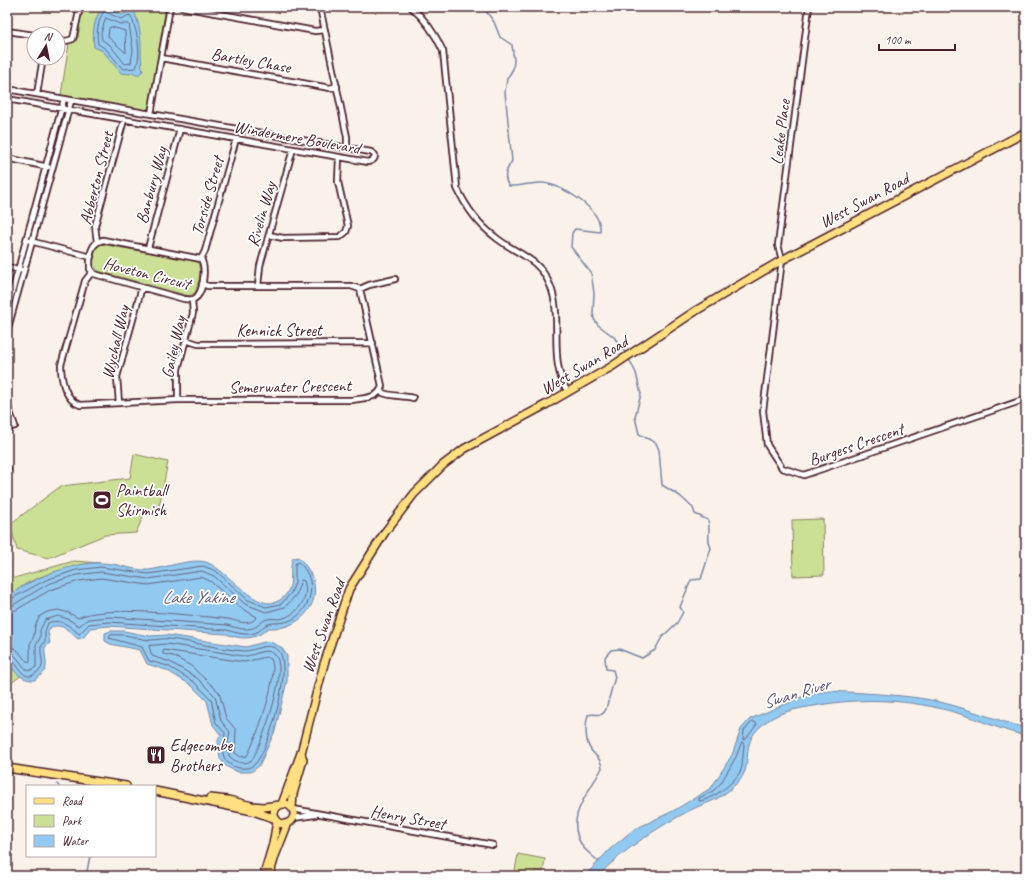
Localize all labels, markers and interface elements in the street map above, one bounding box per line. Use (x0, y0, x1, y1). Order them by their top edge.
north arrow (26, 26, 66, 66)
scale bar (879, 26, 955, 52)
text: N (43, 29, 54, 44)
text: 100 m (885, 32, 912, 48)
street label: Bartley Chase (210, 43, 294, 78)
street label: Leake Place (766, 97, 795, 166)
street label: Windermere Boulevard (232, 116, 364, 159)
street label: Abberton Street (75, 127, 119, 227)
street label: Banbury Way (131, 143, 172, 226)
street label: Torside Street (186, 152, 229, 238)
street label: West Swan Road (816, 167, 915, 233)
street label: Rivelin Way (242, 178, 281, 249)
street label: Hoveton Circuit (101, 253, 195, 295)
street label: Wychall Way (97, 302, 134, 381)
street label: Gailey Way (157, 313, 191, 380)
street label: Kennick Street (236, 320, 324, 341)
street label: West Swan Road (537, 330, 634, 400)
street label: Semerwater Crescent (229, 375, 354, 398)
street label: Burgess Crescent (806, 418, 909, 470)
place label: Paintball Skirmish (116, 480, 170, 521)
sports icon: Paintball Skirmish (91, 489, 113, 511)
street label: West Swan Road (297, 574, 351, 676)
water label: Lake Yakine (162, 586, 237, 608)
water label: Swan River (760, 671, 835, 714)
place label: Edgecombe Brothers (170, 735, 233, 776)
restaurant icon: Edgecombe Brothers (145, 744, 167, 766)
legend (26, 785, 156, 857)
text: Road (62, 793, 84, 809)
street label: Henry Street (369, 801, 449, 835)
text: Park (62, 813, 83, 829)
text: Water (62, 833, 90, 849)

